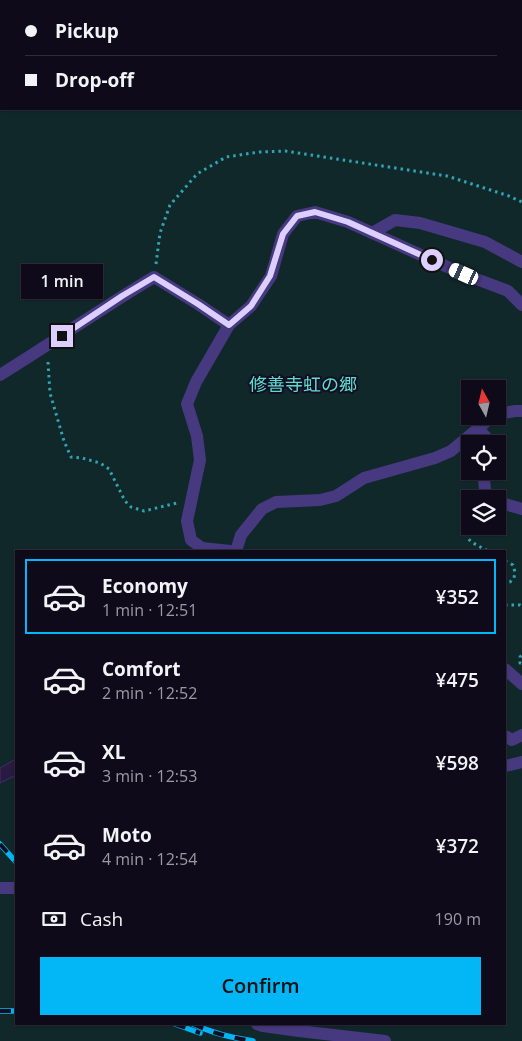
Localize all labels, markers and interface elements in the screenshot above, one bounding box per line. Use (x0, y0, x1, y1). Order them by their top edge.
text: Pickup (55, 18, 119, 44)
text: Drop-off (55, 67, 134, 93)
route start (421, 249, 443, 271)
car (447, 261, 480, 287)
callout: 1 min (21, 264, 103, 298)
text: 1 min (40, 270, 84, 292)
route end (51, 325, 73, 347)
park label: 修善寺虹の郷 (249, 372, 357, 396)
north arrow (461, 380, 506, 425)
map controls (461, 380, 506, 535)
button: locate (461, 435, 506, 480)
button: layers (461, 490, 506, 535)
text: Economy (102, 573, 188, 599)
icon: car (42, 574, 87, 619)
text: ¥352 (436, 584, 479, 610)
text: 1 min · 12:51 (102, 599, 197, 621)
text: Comfort (102, 656, 181, 682)
icon: car (42, 657, 87, 702)
text: ¥475 (436, 667, 479, 693)
text: 2 min · 12:52 (102, 682, 197, 704)
text: XL (102, 739, 125, 765)
icon: car (42, 740, 87, 785)
text: ¥598 (436, 750, 479, 776)
text: 3 min · 12:53 (102, 765, 197, 787)
text: Moto (102, 822, 152, 848)
icon: car (42, 823, 87, 868)
text: ¥372 (436, 833, 479, 859)
text: 4 min · 12:54 (102, 848, 197, 870)
icon: cash (40, 905, 68, 933)
text: Cash (80, 906, 123, 932)
text: 190 m (435, 908, 481, 930)
button: Confirm (40, 957, 481, 1015)

